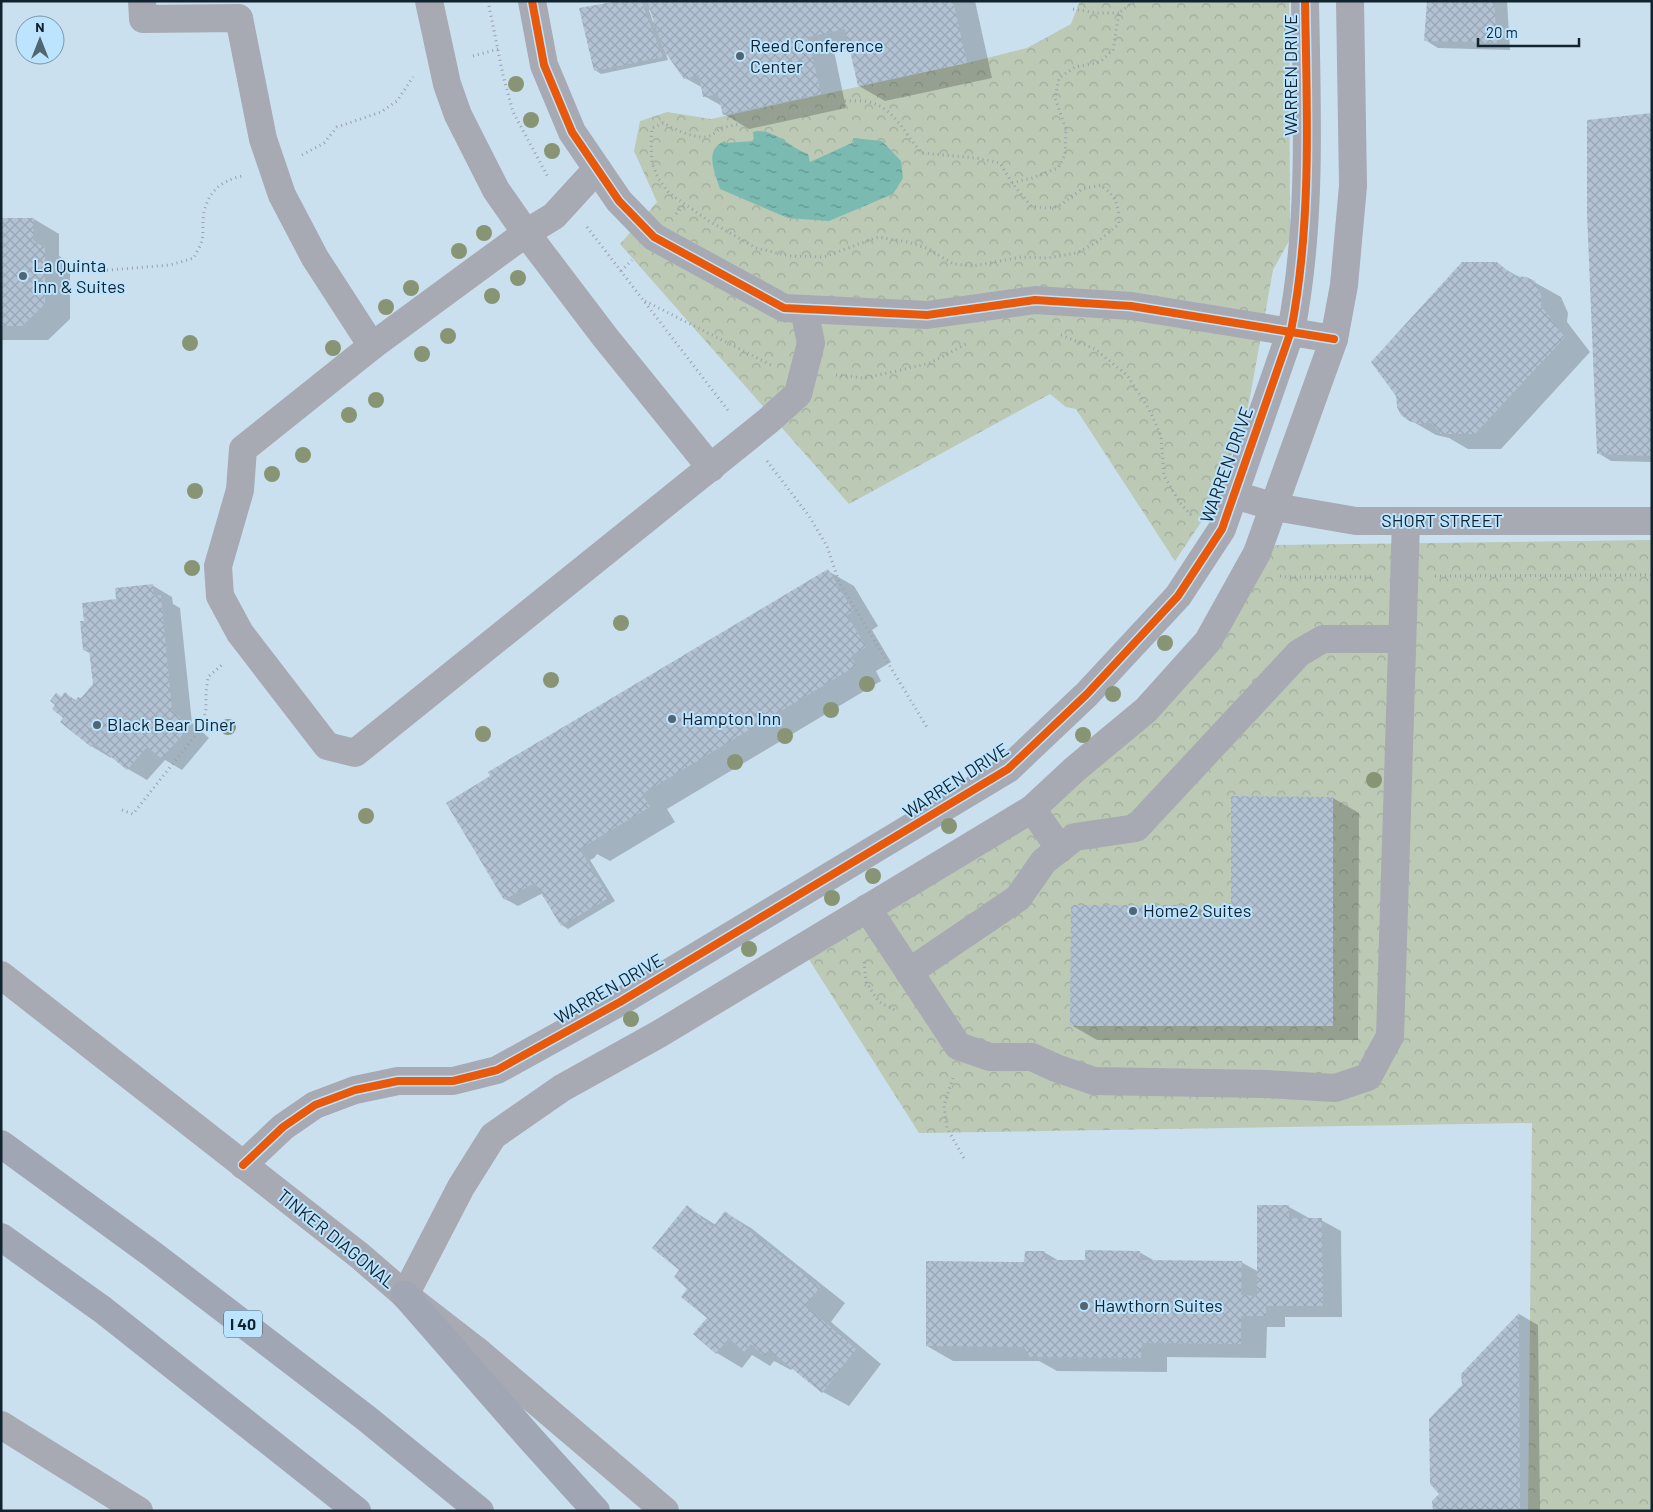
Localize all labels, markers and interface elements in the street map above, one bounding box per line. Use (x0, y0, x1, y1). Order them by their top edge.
street label: WARREN DRIVE (1279, 14, 1301, 136)
north arrow (15, 15, 65, 65)
scale bar (1478, 15, 1579, 47)
text: N (35, 18, 45, 35)
text: 20 m (1486, 23, 1518, 41)
place label: Reed Conference Center (750, 34, 884, 77)
marker: Reed Conference Center (734, 50, 746, 62)
place label: La Quinta Inn & Suites (33, 254, 125, 297)
marker: La Quinta Inn & Suites (17, 270, 29, 282)
street label: WARREN DRIVE (1195, 404, 1257, 526)
street label: SHORT STREET (1381, 509, 1503, 531)
place label: Hampton Inn (682, 707, 781, 729)
place label: Black Bear Diner (107, 713, 236, 735)
marker: Hampton Inn (666, 713, 678, 725)
marker: Black Bear Diner (91, 719, 103, 731)
street label: WARREN DRIVE (898, 738, 1013, 823)
place label: Home2 Suites (1143, 899, 1251, 921)
marker: Home2 Suites (1127, 905, 1139, 917)
street label: WARREN DRIVE (550, 948, 667, 1028)
street label: TINKER DIAGONAL (273, 1184, 400, 1293)
place label: Hawthorn Suites (1094, 1294, 1223, 1316)
marker: Hawthorn Suites (1078, 1300, 1090, 1312)
road number: I 40 (224, 1310, 262, 1338)

